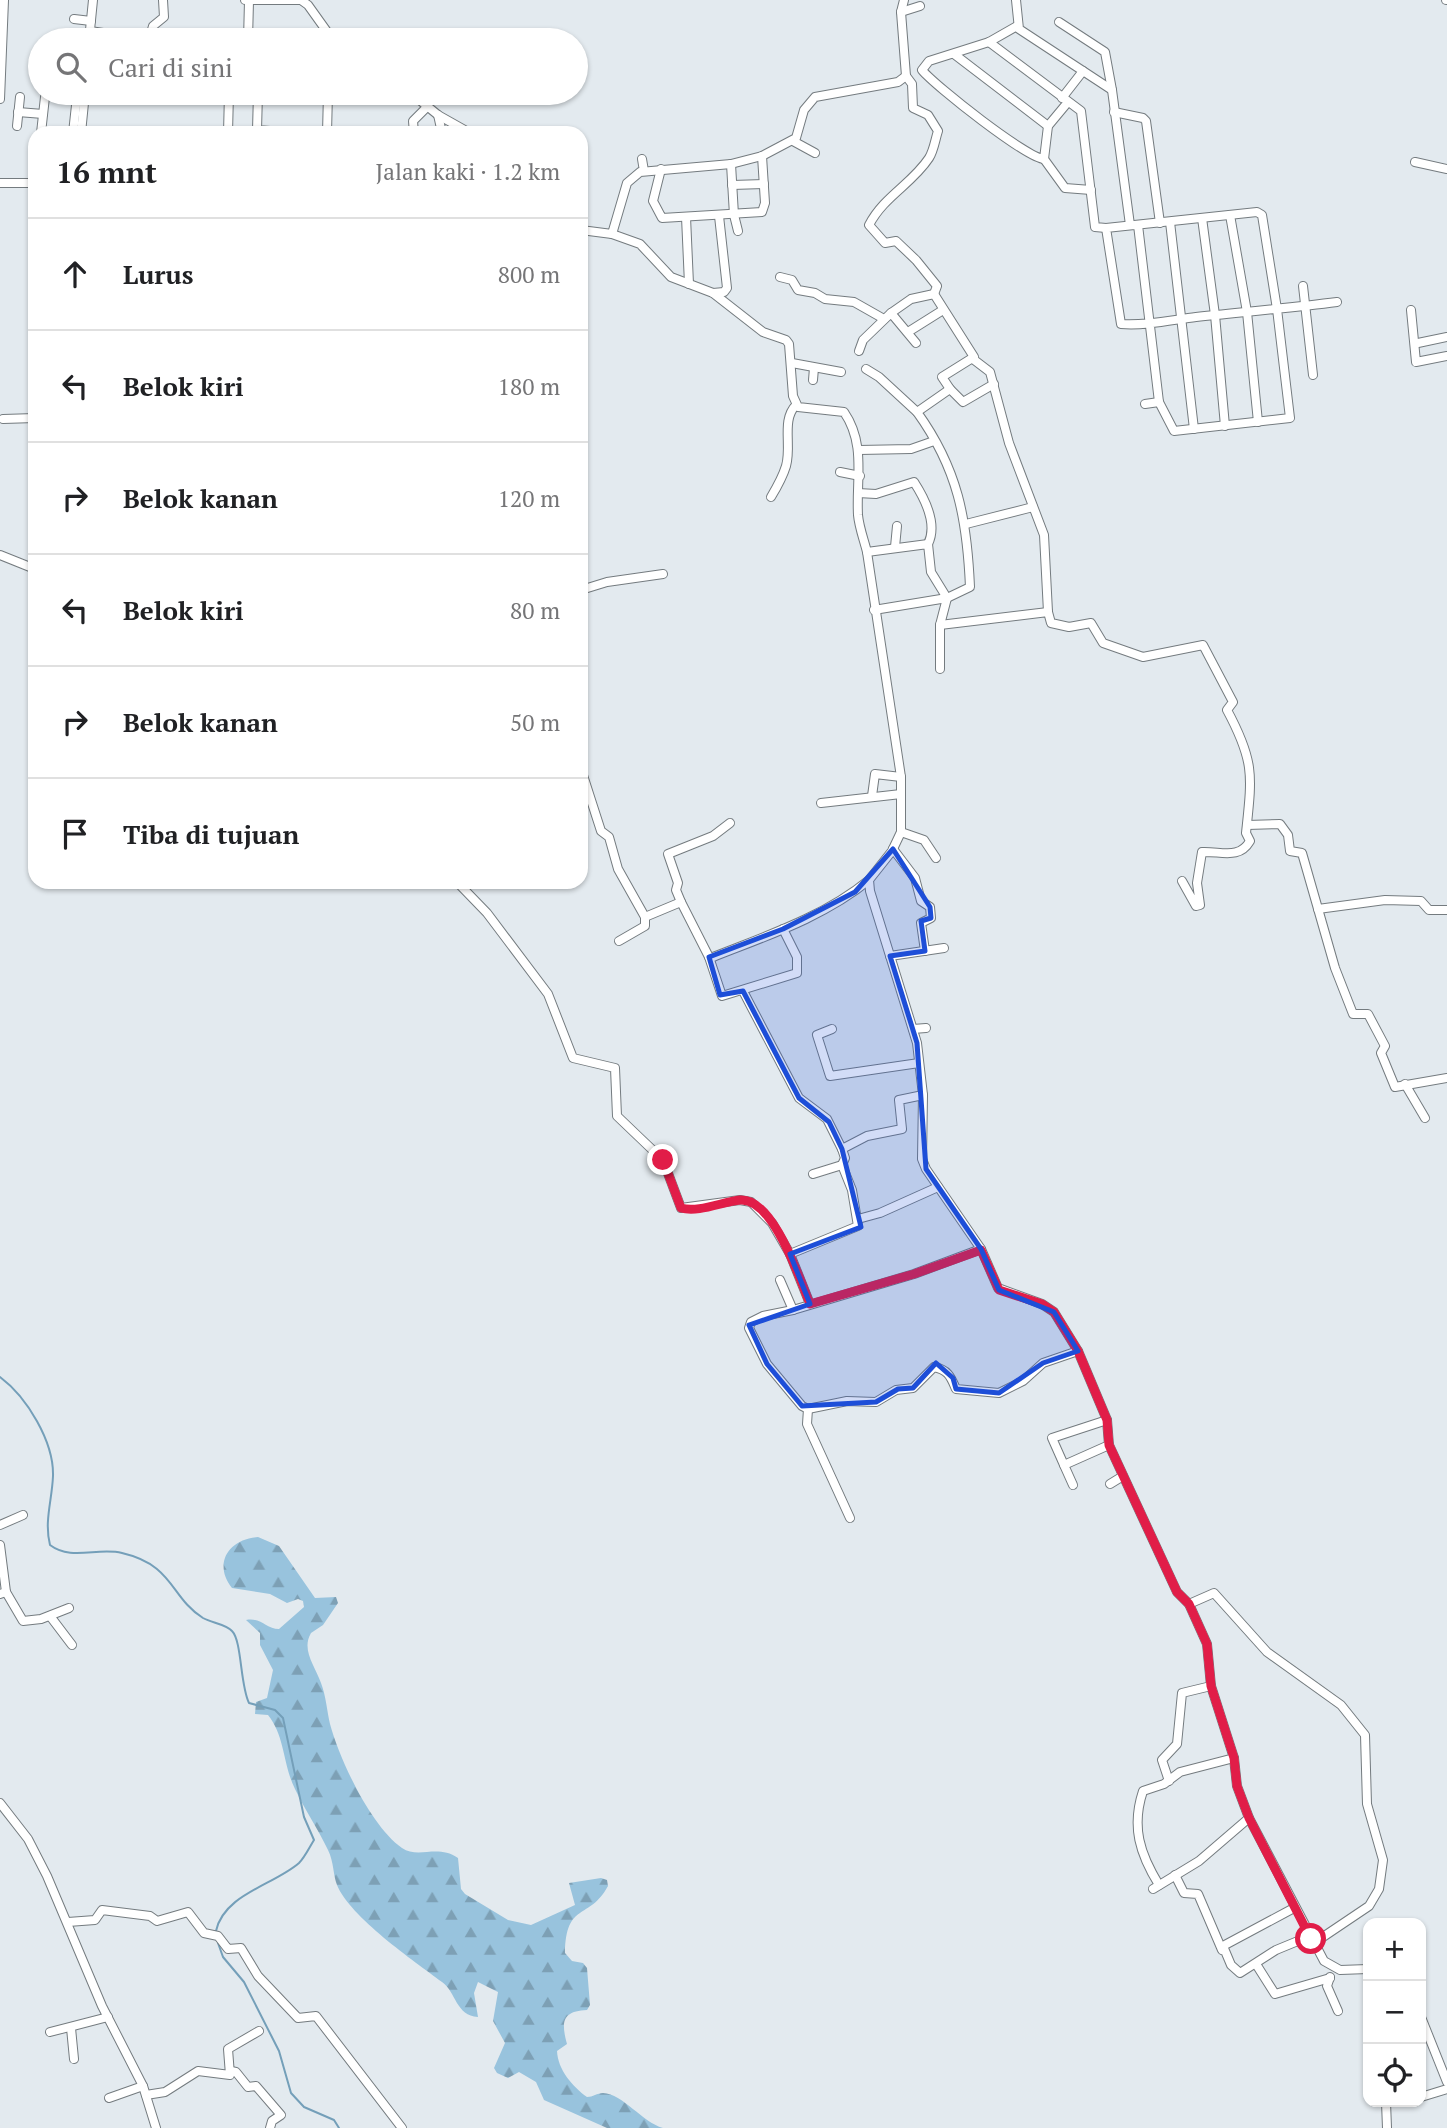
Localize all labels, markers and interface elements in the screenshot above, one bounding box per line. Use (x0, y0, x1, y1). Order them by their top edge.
search box (28, 28, 588, 105)
icon: search (52, 48, 90, 86)
text: Cari di sini (108, 50, 233, 84)
text: 16 mnt (56, 152, 157, 192)
text: Jalan kaki · 1.2 km (376, 156, 560, 187)
icon: ahead (56, 255, 94, 293)
text: Lurus (123, 257, 193, 291)
text: 800 m (498, 259, 560, 290)
icon: left (56, 367, 94, 405)
text: Belok kiri (123, 369, 244, 403)
text: 180 m (498, 371, 560, 402)
icon: right (56, 479, 94, 517)
text: Belok kanan (123, 481, 278, 515)
text: 120 m (498, 483, 560, 514)
icon: left (56, 591, 94, 629)
text: Belok kiri (123, 593, 244, 627)
text: 80 m (510, 595, 560, 626)
icon: right (56, 703, 94, 741)
text: Belok kanan (123, 705, 278, 739)
text: 50 m (510, 707, 560, 738)
icon: arrive (56, 815, 94, 853)
text: Tiba di tujuan (123, 817, 299, 851)
route end (647, 1144, 678, 1175)
map controls (1363, 1918, 1426, 2107)
button: + (1363, 1918, 1426, 1981)
route start (1295, 1923, 1326, 1954)
button: − (1363, 1981, 1426, 2044)
button: locate (1363, 2044, 1426, 2107)

